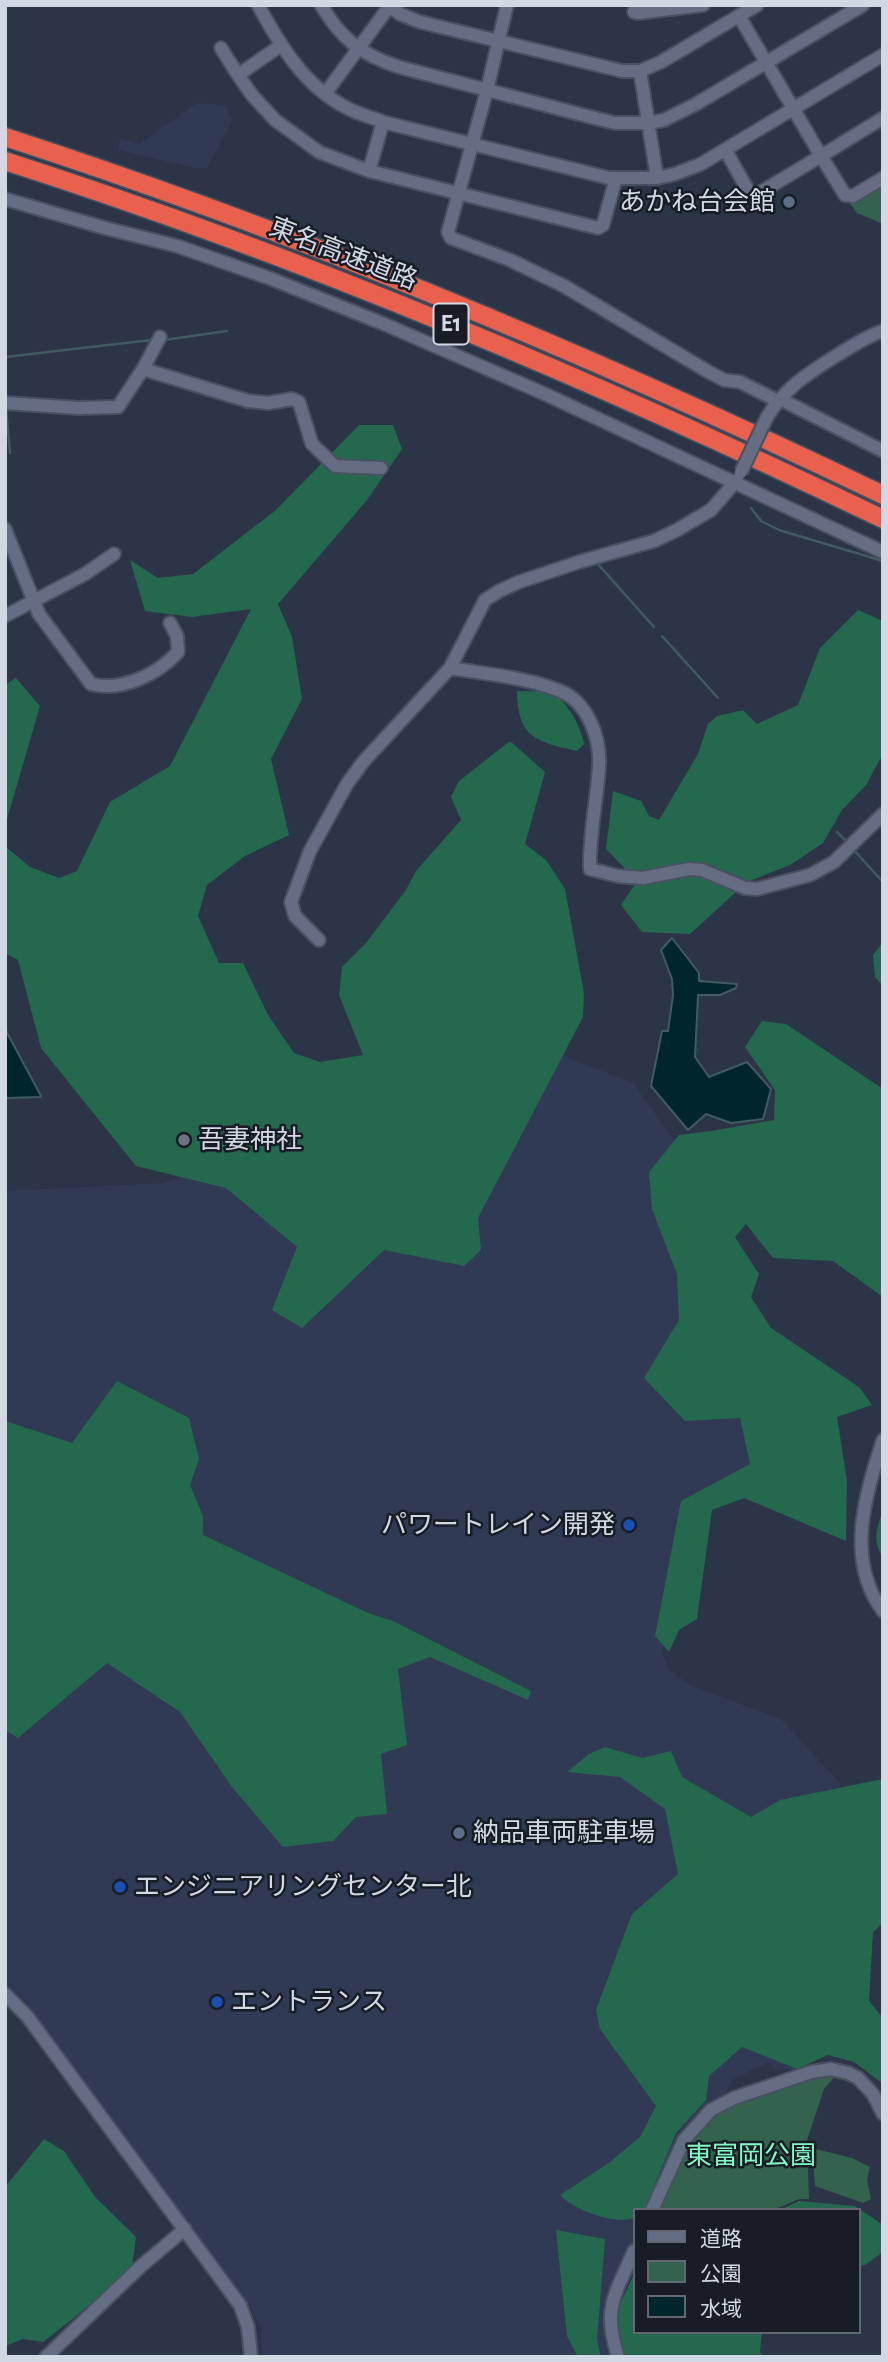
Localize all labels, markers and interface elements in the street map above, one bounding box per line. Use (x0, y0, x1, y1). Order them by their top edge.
place label: あかね台会館 (619, 186, 775, 218)
marker: あかね台会館 (781, 194, 797, 210)
street label: 東名高速道路 (265, 211, 421, 297)
road number: E1 (434, 304, 468, 344)
place label: 吾妻神社 (198, 1124, 302, 1156)
marker: 吾妻神社 (176, 1132, 192, 1148)
place label: パワートレイン開発 (381, 1509, 615, 1541)
marker: パワートレイン開発 (621, 1517, 637, 1533)
place label: 納品車両駐車場 (473, 1817, 655, 1849)
marker: 納品車両駐車場 (451, 1825, 467, 1841)
place label: エンジニアリングセンター北 (134, 1871, 472, 1903)
marker: エンジニアリングセンター北 (112, 1879, 128, 1895)
place label: エントランス (231, 1986, 387, 2018)
marker: エントランス (209, 1994, 225, 2010)
park label: 東富岡公園 (686, 2140, 816, 2172)
legend (632, 2208, 860, 2334)
text: 道路 (700, 2229, 742, 2250)
text: 公園 (700, 2264, 742, 2285)
text: 水域 (700, 2299, 742, 2320)

